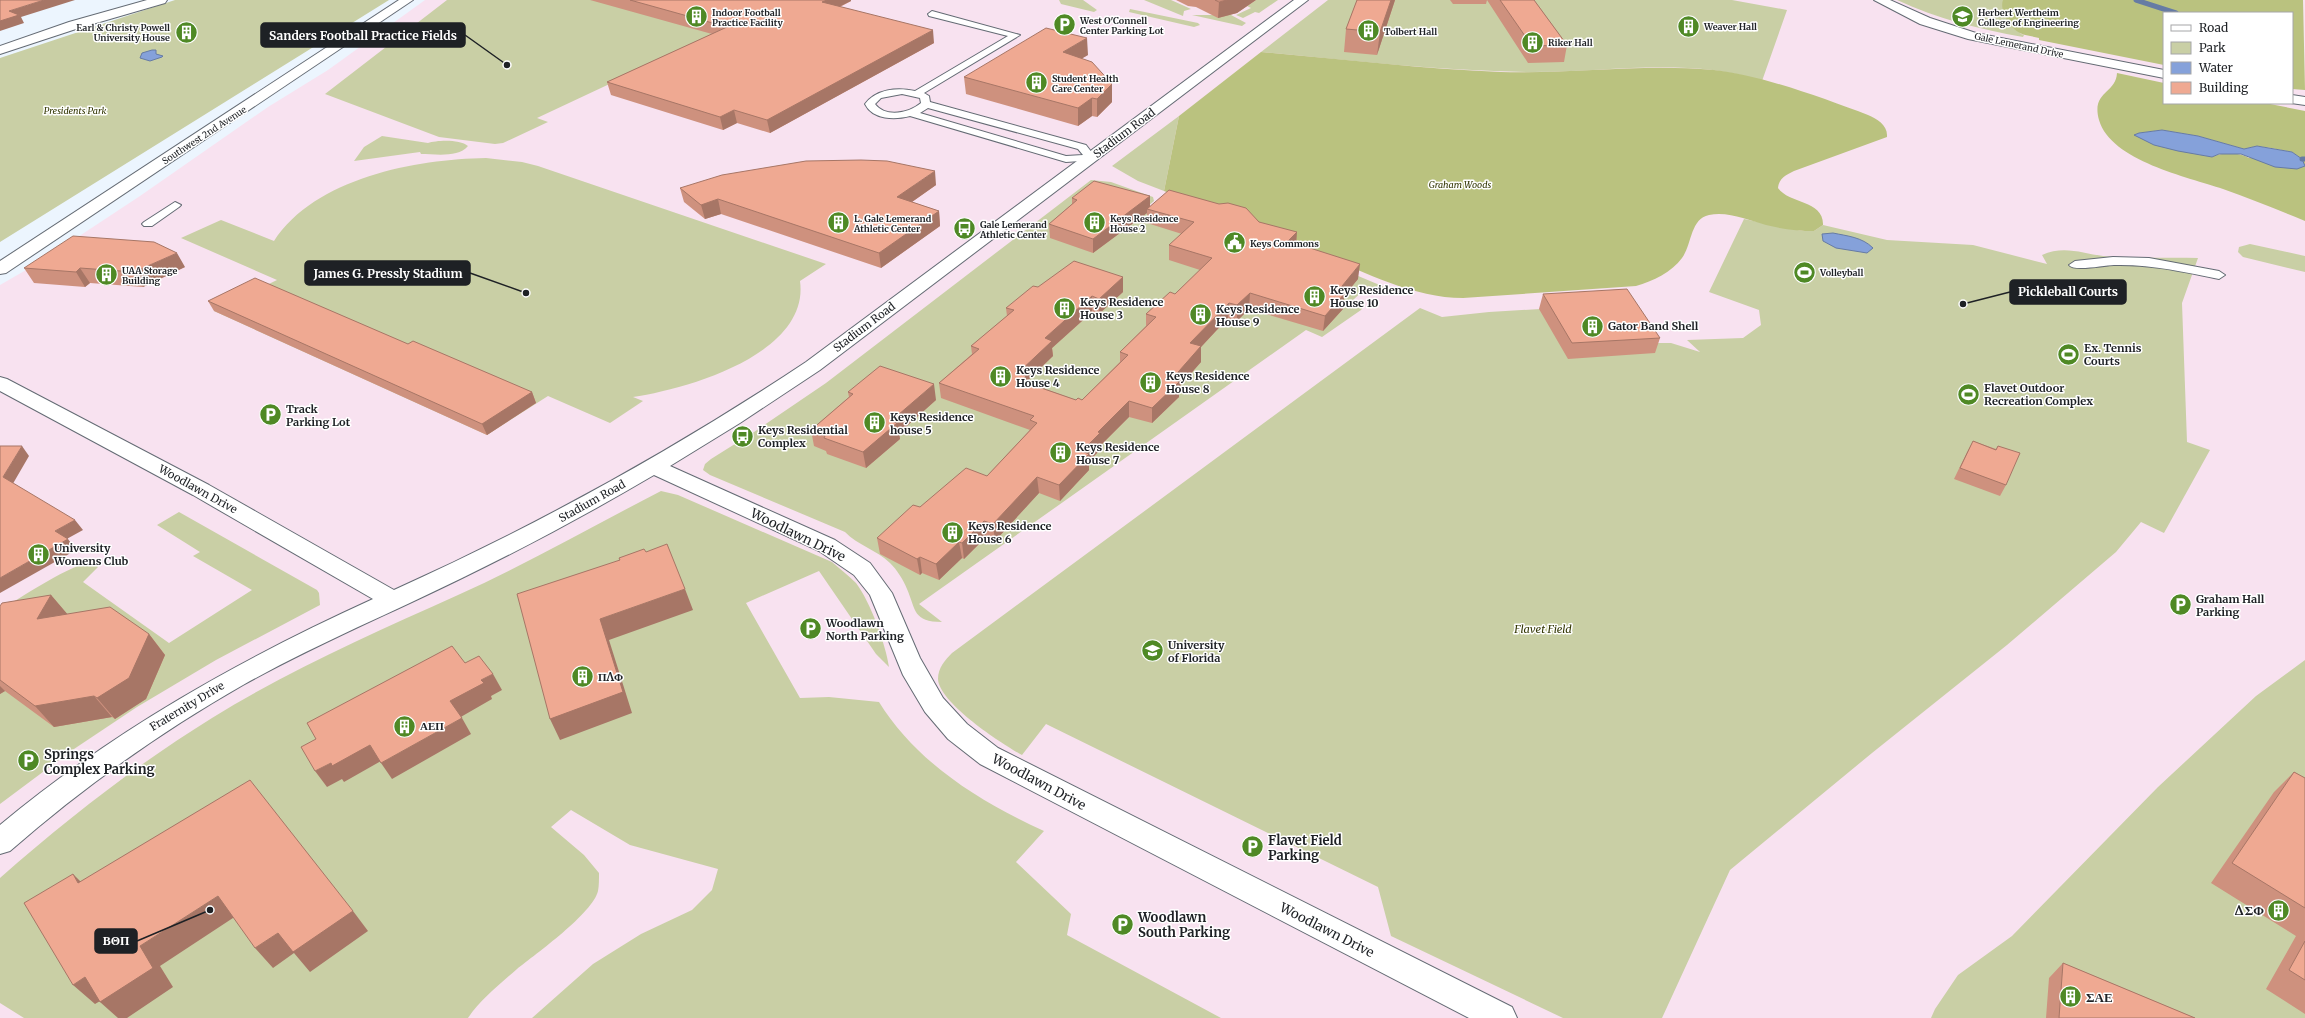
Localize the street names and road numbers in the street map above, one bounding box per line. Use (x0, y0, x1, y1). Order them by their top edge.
street label: Gale Lemerand Drive (1974, 30, 2065, 60)
street label: Southwest 2nd Avenue (160, 103, 248, 166)
street label: Stadium Road (1090, 105, 1158, 161)
street label: Stadium Road (830, 299, 898, 355)
street label: Woodlawn Drive (155, 461, 240, 517)
street label: Stadium Road (556, 477, 628, 525)
street label: Woodlawn Drive (747, 504, 849, 565)
street label: Fraternity Drive (147, 678, 227, 734)
street label: Woodlawn Drive (988, 750, 1089, 814)
street label: Woodlawn Drive (1276, 898, 1377, 961)

